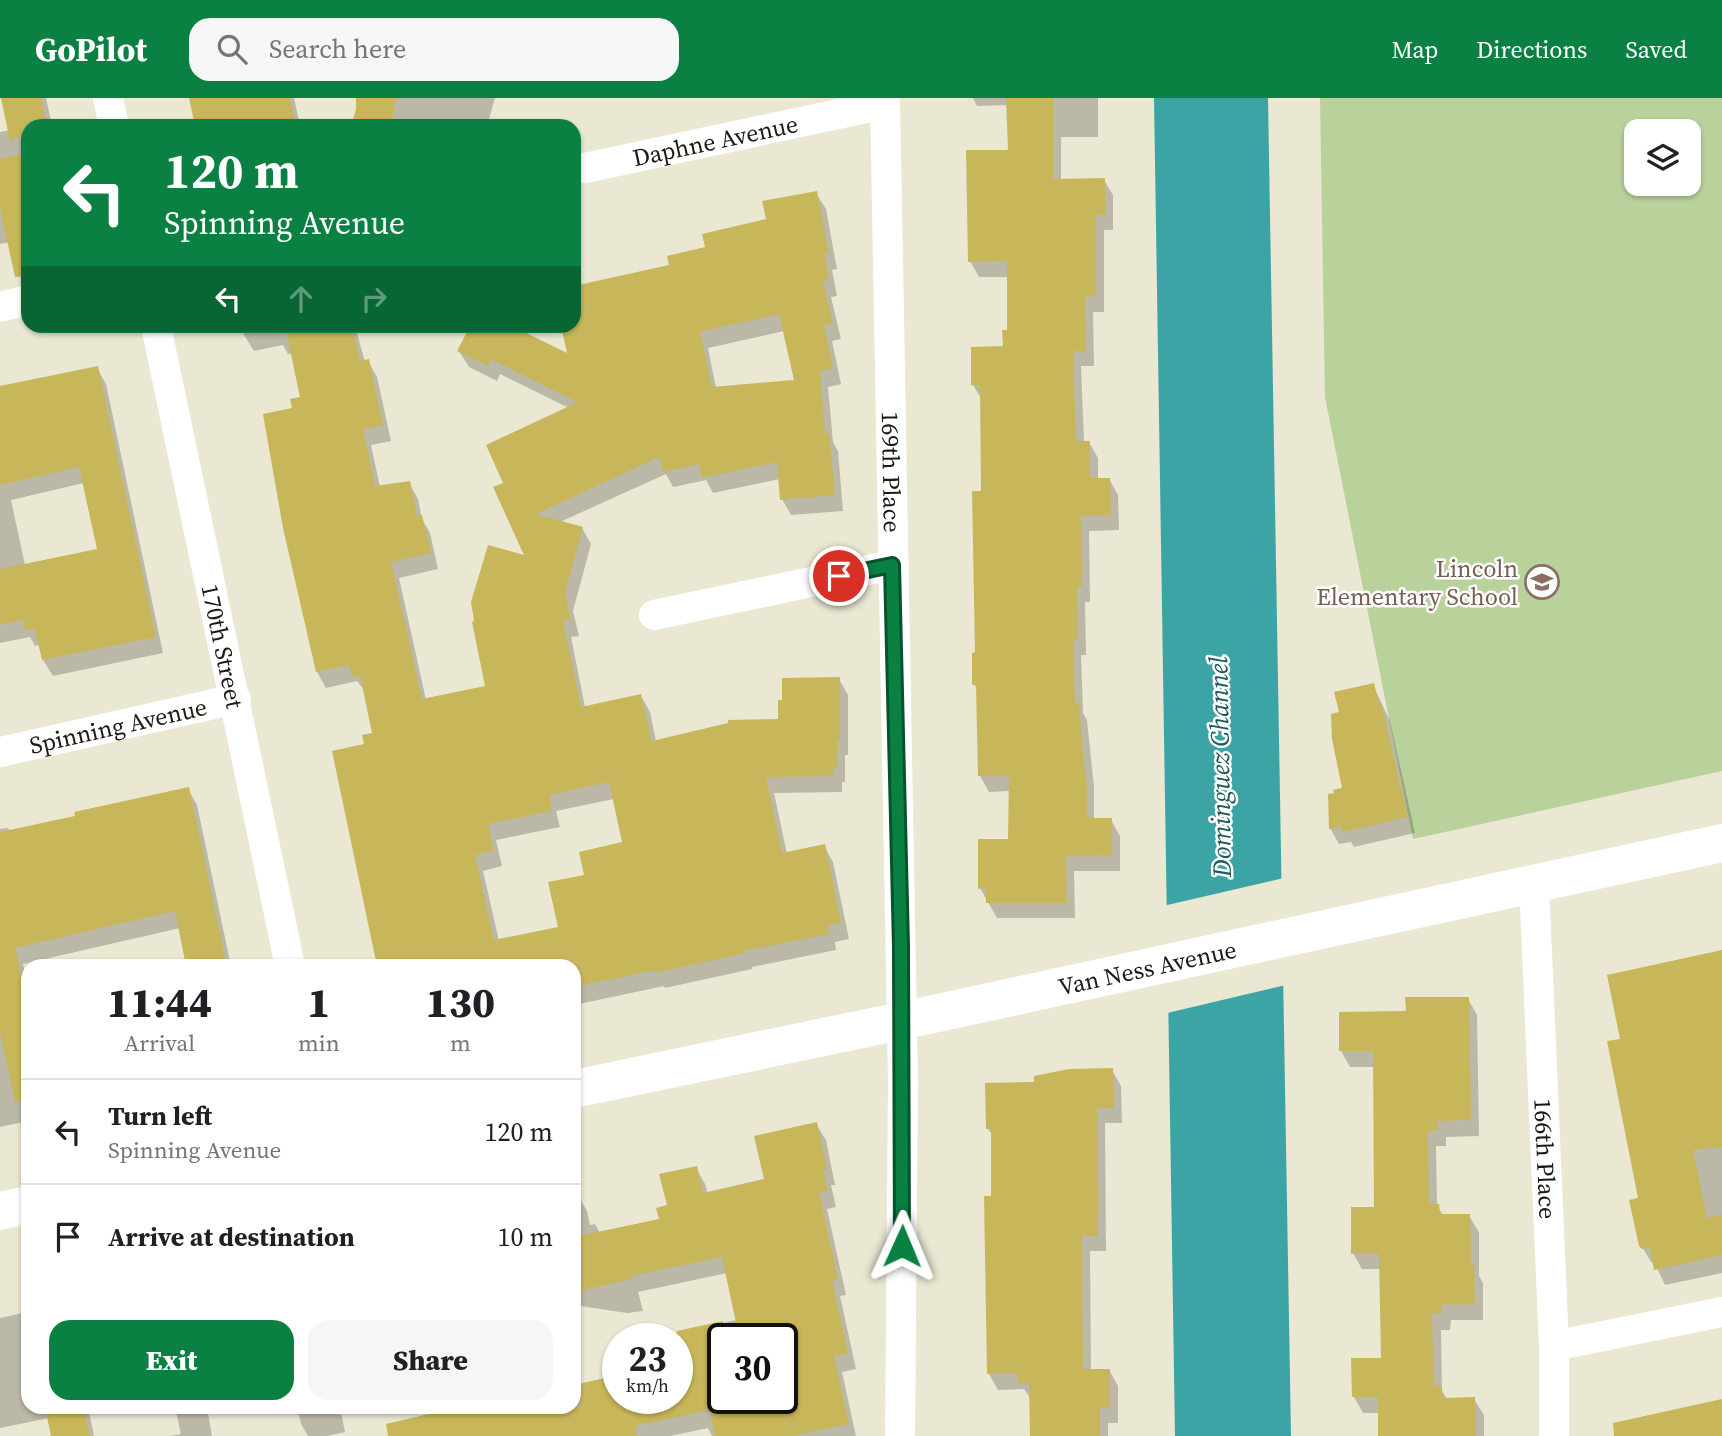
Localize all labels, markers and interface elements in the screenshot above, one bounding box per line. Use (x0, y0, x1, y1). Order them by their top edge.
search box (189, 18, 679, 81)
text: GoPilot (35, 27, 147, 72)
icon: search (213, 30, 251, 68)
text: Search here (269, 31, 406, 67)
text: Map (1391, 33, 1438, 66)
text: Directions (1476, 33, 1587, 66)
text: Saved (1625, 33, 1687, 66)
street label: Daphne Avenue (629, 107, 801, 174)
map controls (1624, 119, 1701, 196)
button: layers (1624, 119, 1701, 196)
text: 120 m (164, 137, 299, 204)
icon: left (49, 147, 140, 238)
text: Spinning Avenue (164, 201, 405, 245)
icon: left (209, 280, 247, 318)
icon: ahead (282, 280, 320, 318)
icon: right (355, 280, 393, 318)
street label: 169th Place (874, 411, 909, 533)
pin (809, 546, 869, 606)
place label: Lincoln Elementary School (1316, 552, 1518, 613)
icon: arrive (820, 557, 858, 595)
school or university icon: Lincoln Elementary School (1523, 563, 1561, 601)
street label: 170th Street (194, 581, 252, 711)
water label: Dominguez Channel (1200, 656, 1240, 879)
street label: Spinning Avenue (26, 690, 210, 761)
street label: Van Ness Avenue (1055, 932, 1239, 1003)
text: 11:44 (107, 973, 212, 1031)
text: 1 (307, 973, 330, 1031)
text: 130 (426, 973, 495, 1031)
text: Arrival (124, 1027, 195, 1059)
text: min (298, 1027, 340, 1059)
text: m (450, 1027, 471, 1059)
text: Turn left (108, 1098, 212, 1134)
street label: 166th Place (1527, 1098, 1565, 1220)
icon: left (49, 1113, 87, 1151)
text: 120 m (485, 1114, 553, 1150)
text: Spinning Avenue (108, 1134, 281, 1166)
position arrow (865, 1209, 939, 1283)
icon: arrive (49, 1218, 87, 1256)
text: Arrive at destination (108, 1219, 355, 1255)
text: 10 m (498, 1219, 553, 1255)
button: Exit (49, 1320, 294, 1400)
button: Share (308, 1320, 553, 1400)
speed limit sign: 30 (707, 1323, 798, 1414)
text: 23 (629, 1335, 666, 1383)
text: km/h (626, 1373, 669, 1398)

